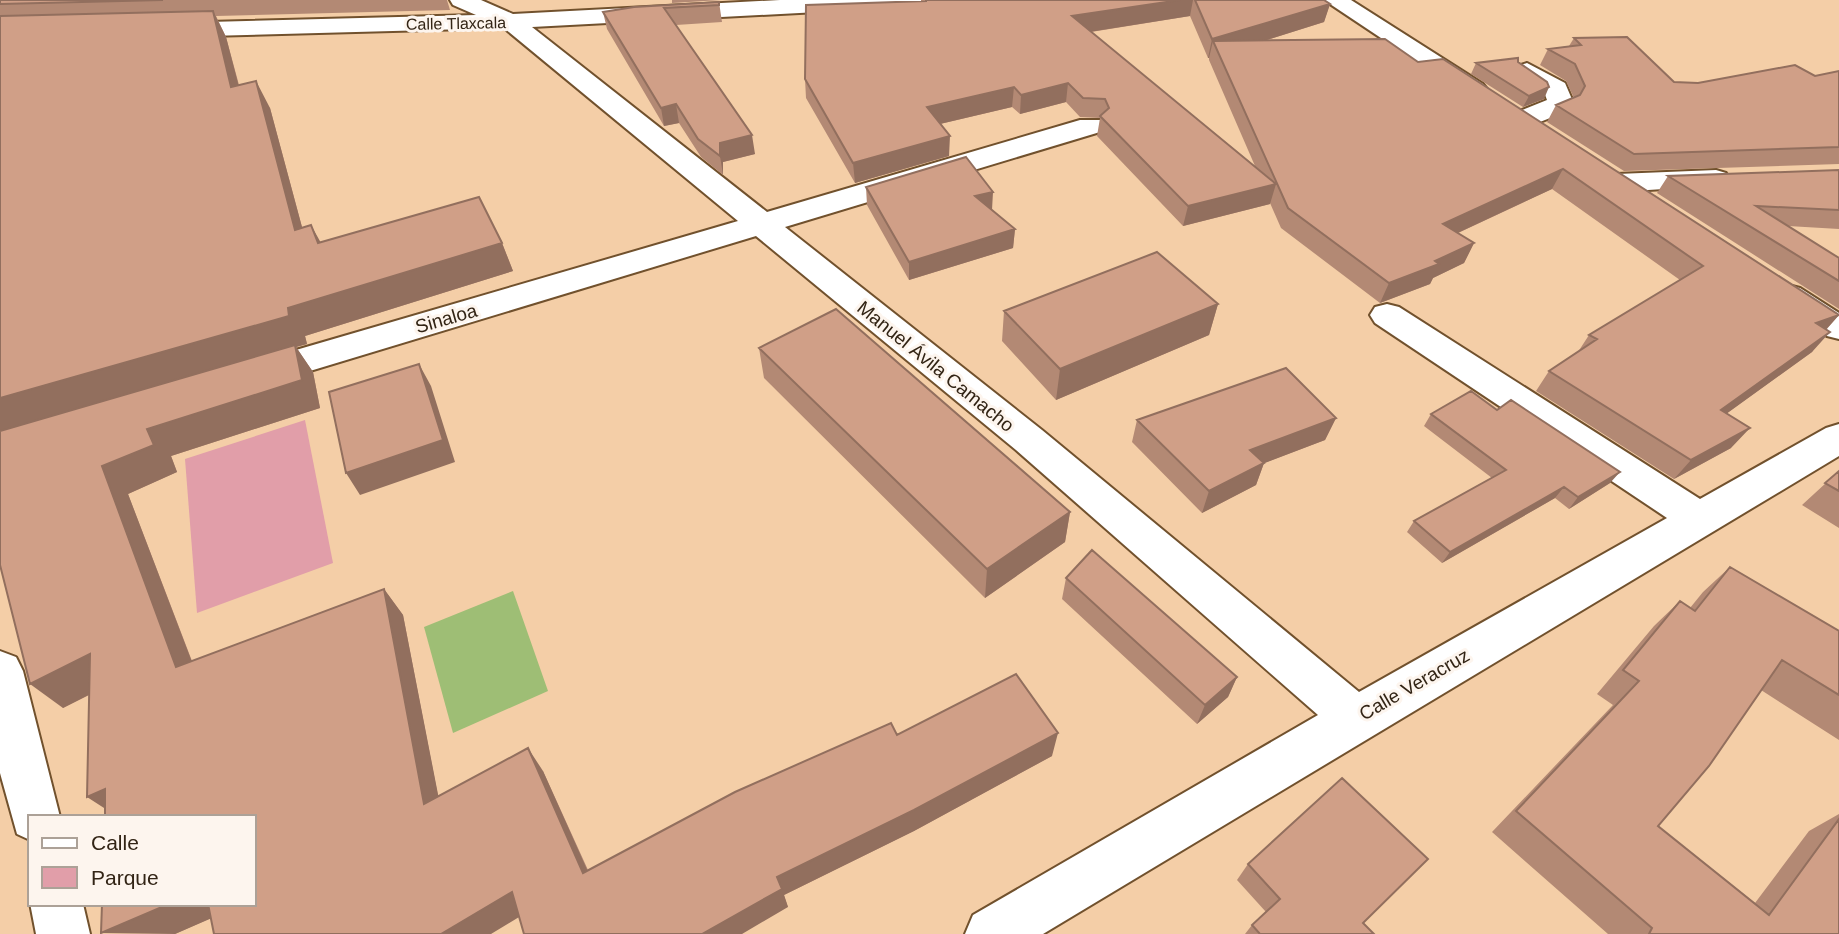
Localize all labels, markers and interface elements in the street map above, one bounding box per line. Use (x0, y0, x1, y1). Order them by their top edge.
street label: Calle Tlaxcala (406, 14, 506, 33)
street label: Manuel Ávila Camacho (853, 297, 1018, 436)
street label: Sinaloa (413, 300, 480, 337)
street label: Calle Veracruz (1355, 644, 1473, 724)
legend (28, 815, 256, 906)
text: Calle (91, 831, 139, 854)
text: Parque (91, 866, 159, 889)

